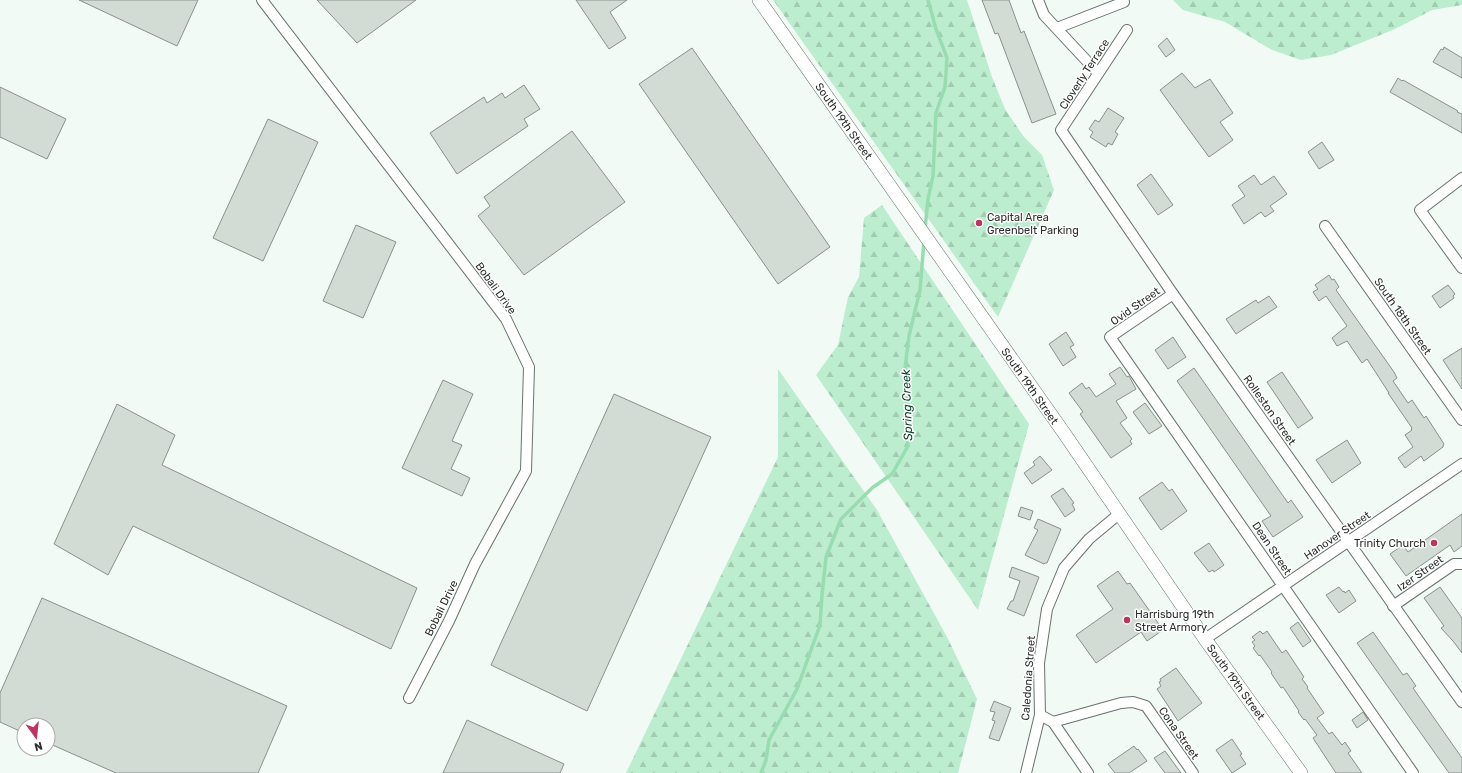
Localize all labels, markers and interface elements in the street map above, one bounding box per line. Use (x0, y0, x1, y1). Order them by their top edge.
street label: Cloverly Terrace (1057, 37, 1112, 112)
street label: South 19th Street (812, 81, 875, 163)
place label: Capital Area Greenbelt Parking (987, 211, 1079, 237)
marker: Capital Area Greenbelt Parking (974, 218, 984, 228)
street label: Bobali Drive (472, 260, 519, 317)
street label: South 18th Street (1371, 275, 1434, 358)
street label: Ovid Street (1108, 284, 1163, 328)
street label: South 19th Street (998, 346, 1061, 428)
water label: Spring Creek (899, 368, 915, 441)
street label: Rolleston Street (1241, 373, 1299, 448)
street label: Hanover Street (1302, 508, 1373, 562)
street label: Dean Street (1249, 519, 1294, 578)
place label: Trinity Church (1354, 537, 1426, 550)
marker: Trinity Church (1429, 538, 1439, 548)
street label: Izer Street (1395, 552, 1446, 594)
street label: Bobali Drive (422, 578, 461, 638)
place label: Harrisburg 19th Street Armory (1135, 608, 1214, 634)
marker: Harrisburg 19th Street Armory (1122, 615, 1132, 625)
street label: Caledonia Street (1019, 635, 1038, 721)
street label: South 19th Street (1204, 642, 1268, 723)
street label: Cona Street (1156, 705, 1202, 763)
north arrow (16, 717, 56, 757)
text: N (33, 739, 44, 754)

